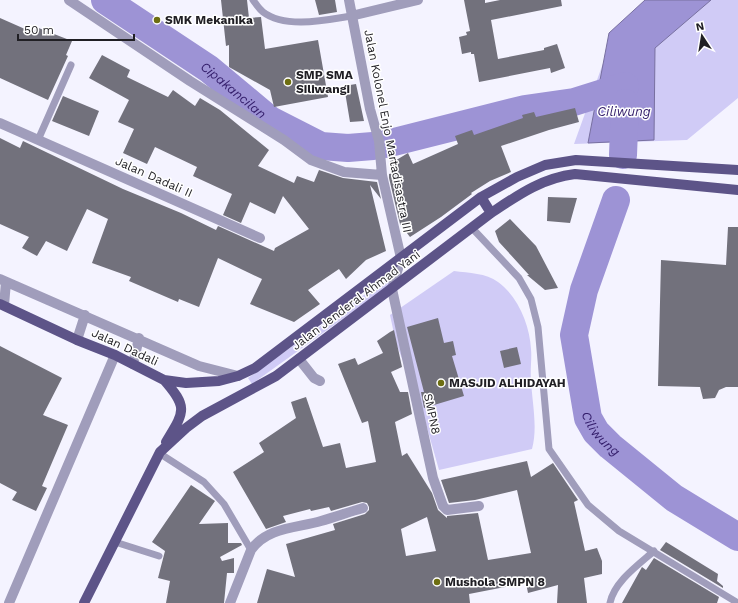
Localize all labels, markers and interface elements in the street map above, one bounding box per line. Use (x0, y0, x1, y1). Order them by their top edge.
place label: SMK Mekanika (165, 13, 253, 27)
marker: SMK Mekanika (152, 15, 162, 25)
scale bar (18, 16, 134, 42)
north arrow (682, 16, 722, 56)
text: N (695, 20, 705, 34)
text: 50 m (24, 23, 54, 37)
street label: Jalan Kolonel Enjo Martadisastra III (361, 28, 415, 234)
water label: Cipakancilan (198, 59, 269, 122)
place label: SMP SMA Siliwangi (296, 68, 354, 96)
marker: SMP SMA Siliwangi (283, 77, 293, 87)
water label: Ciliwung (597, 104, 651, 119)
street label: Jalan Dadali II (113, 154, 195, 200)
street label: Jalan Jenderal Ahmad Yani (289, 247, 423, 353)
street label: Jalan Dadali (89, 325, 161, 369)
place label: MASJID ALHIDAYAH (449, 376, 566, 390)
marker: MASJID ALHIDAYAH (436, 378, 446, 388)
street label: SMPN8 (421, 392, 443, 436)
water label: Ciliwung (579, 410, 623, 459)
place label: Mushola SMPN 8 (445, 575, 545, 589)
marker: Mushola SMPN 8 (432, 577, 442, 587)

